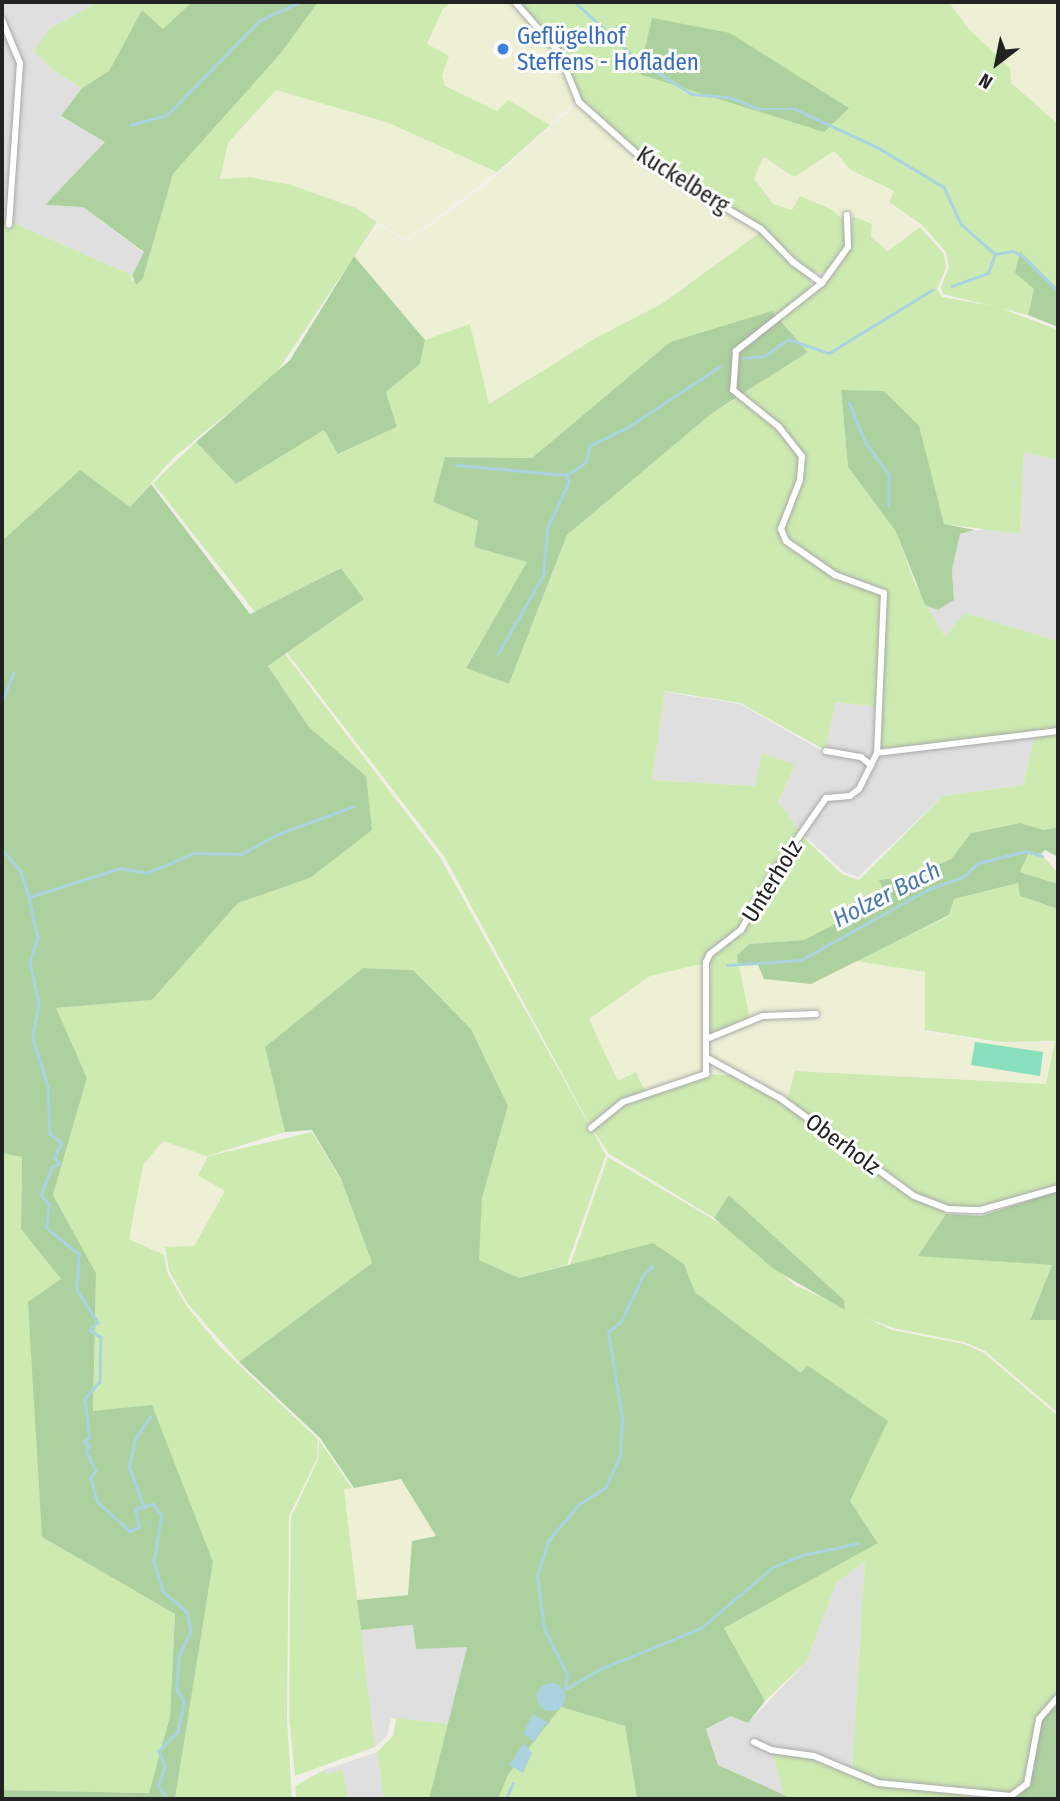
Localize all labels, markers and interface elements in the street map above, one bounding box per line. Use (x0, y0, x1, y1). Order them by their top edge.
place label: Geflügelhof Steffens - Hofladen (517, 22, 699, 76)
north arrow (962, 28, 1032, 98)
marker: Geflügelhof Steffens - Hofladen (495, 41, 511, 57)
text: N (975, 68, 997, 94)
street label: Kuckelberg (632, 141, 734, 219)
street label: Unterholz (736, 835, 808, 927)
water label: Holzer Bach (829, 856, 945, 934)
street label: Oberholz (800, 1108, 886, 1180)

